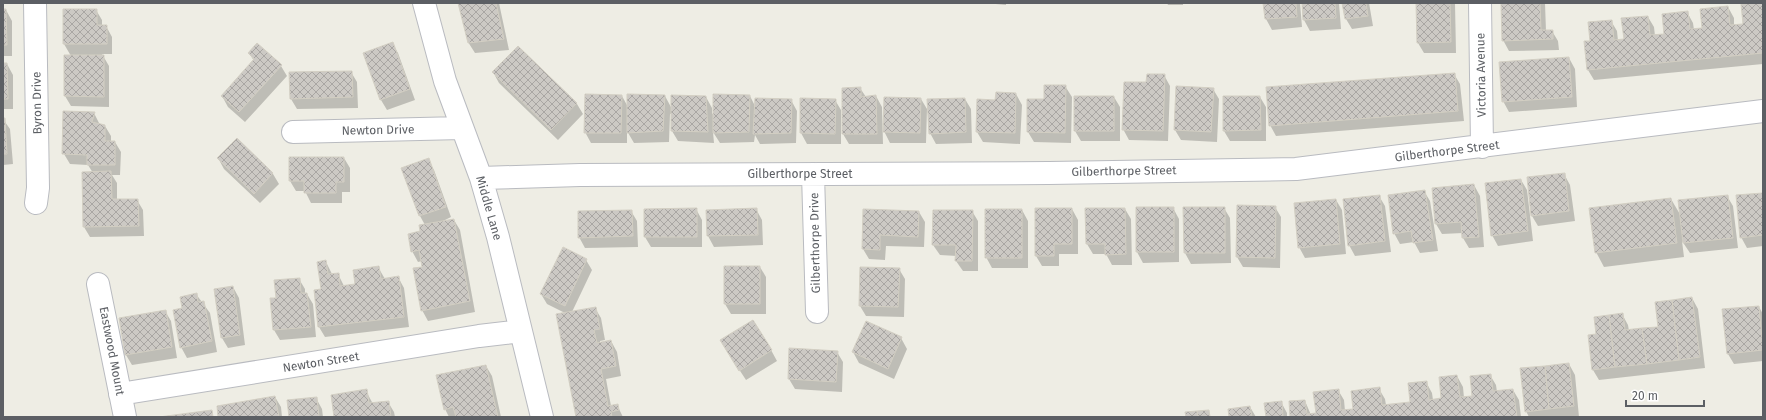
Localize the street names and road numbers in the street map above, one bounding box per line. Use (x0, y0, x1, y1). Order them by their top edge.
street label: Victoria Avenue (1473, 33, 1489, 117)
street label: Byron Drive (29, 71, 45, 135)
street label: Newton Drive (341, 122, 415, 138)
street label: Gilberthorpe Street (1394, 138, 1501, 164)
street label: Gilberthorpe Street (1071, 163, 1177, 179)
street label: Gilberthorpe Street (747, 167, 853, 181)
street label: Middle Lane (473, 174, 505, 242)
street label: Gilberthorpe Drive (807, 193, 823, 293)
street label: Eastwood Mount (97, 305, 128, 397)
street label: Newton Street (282, 349, 361, 375)

